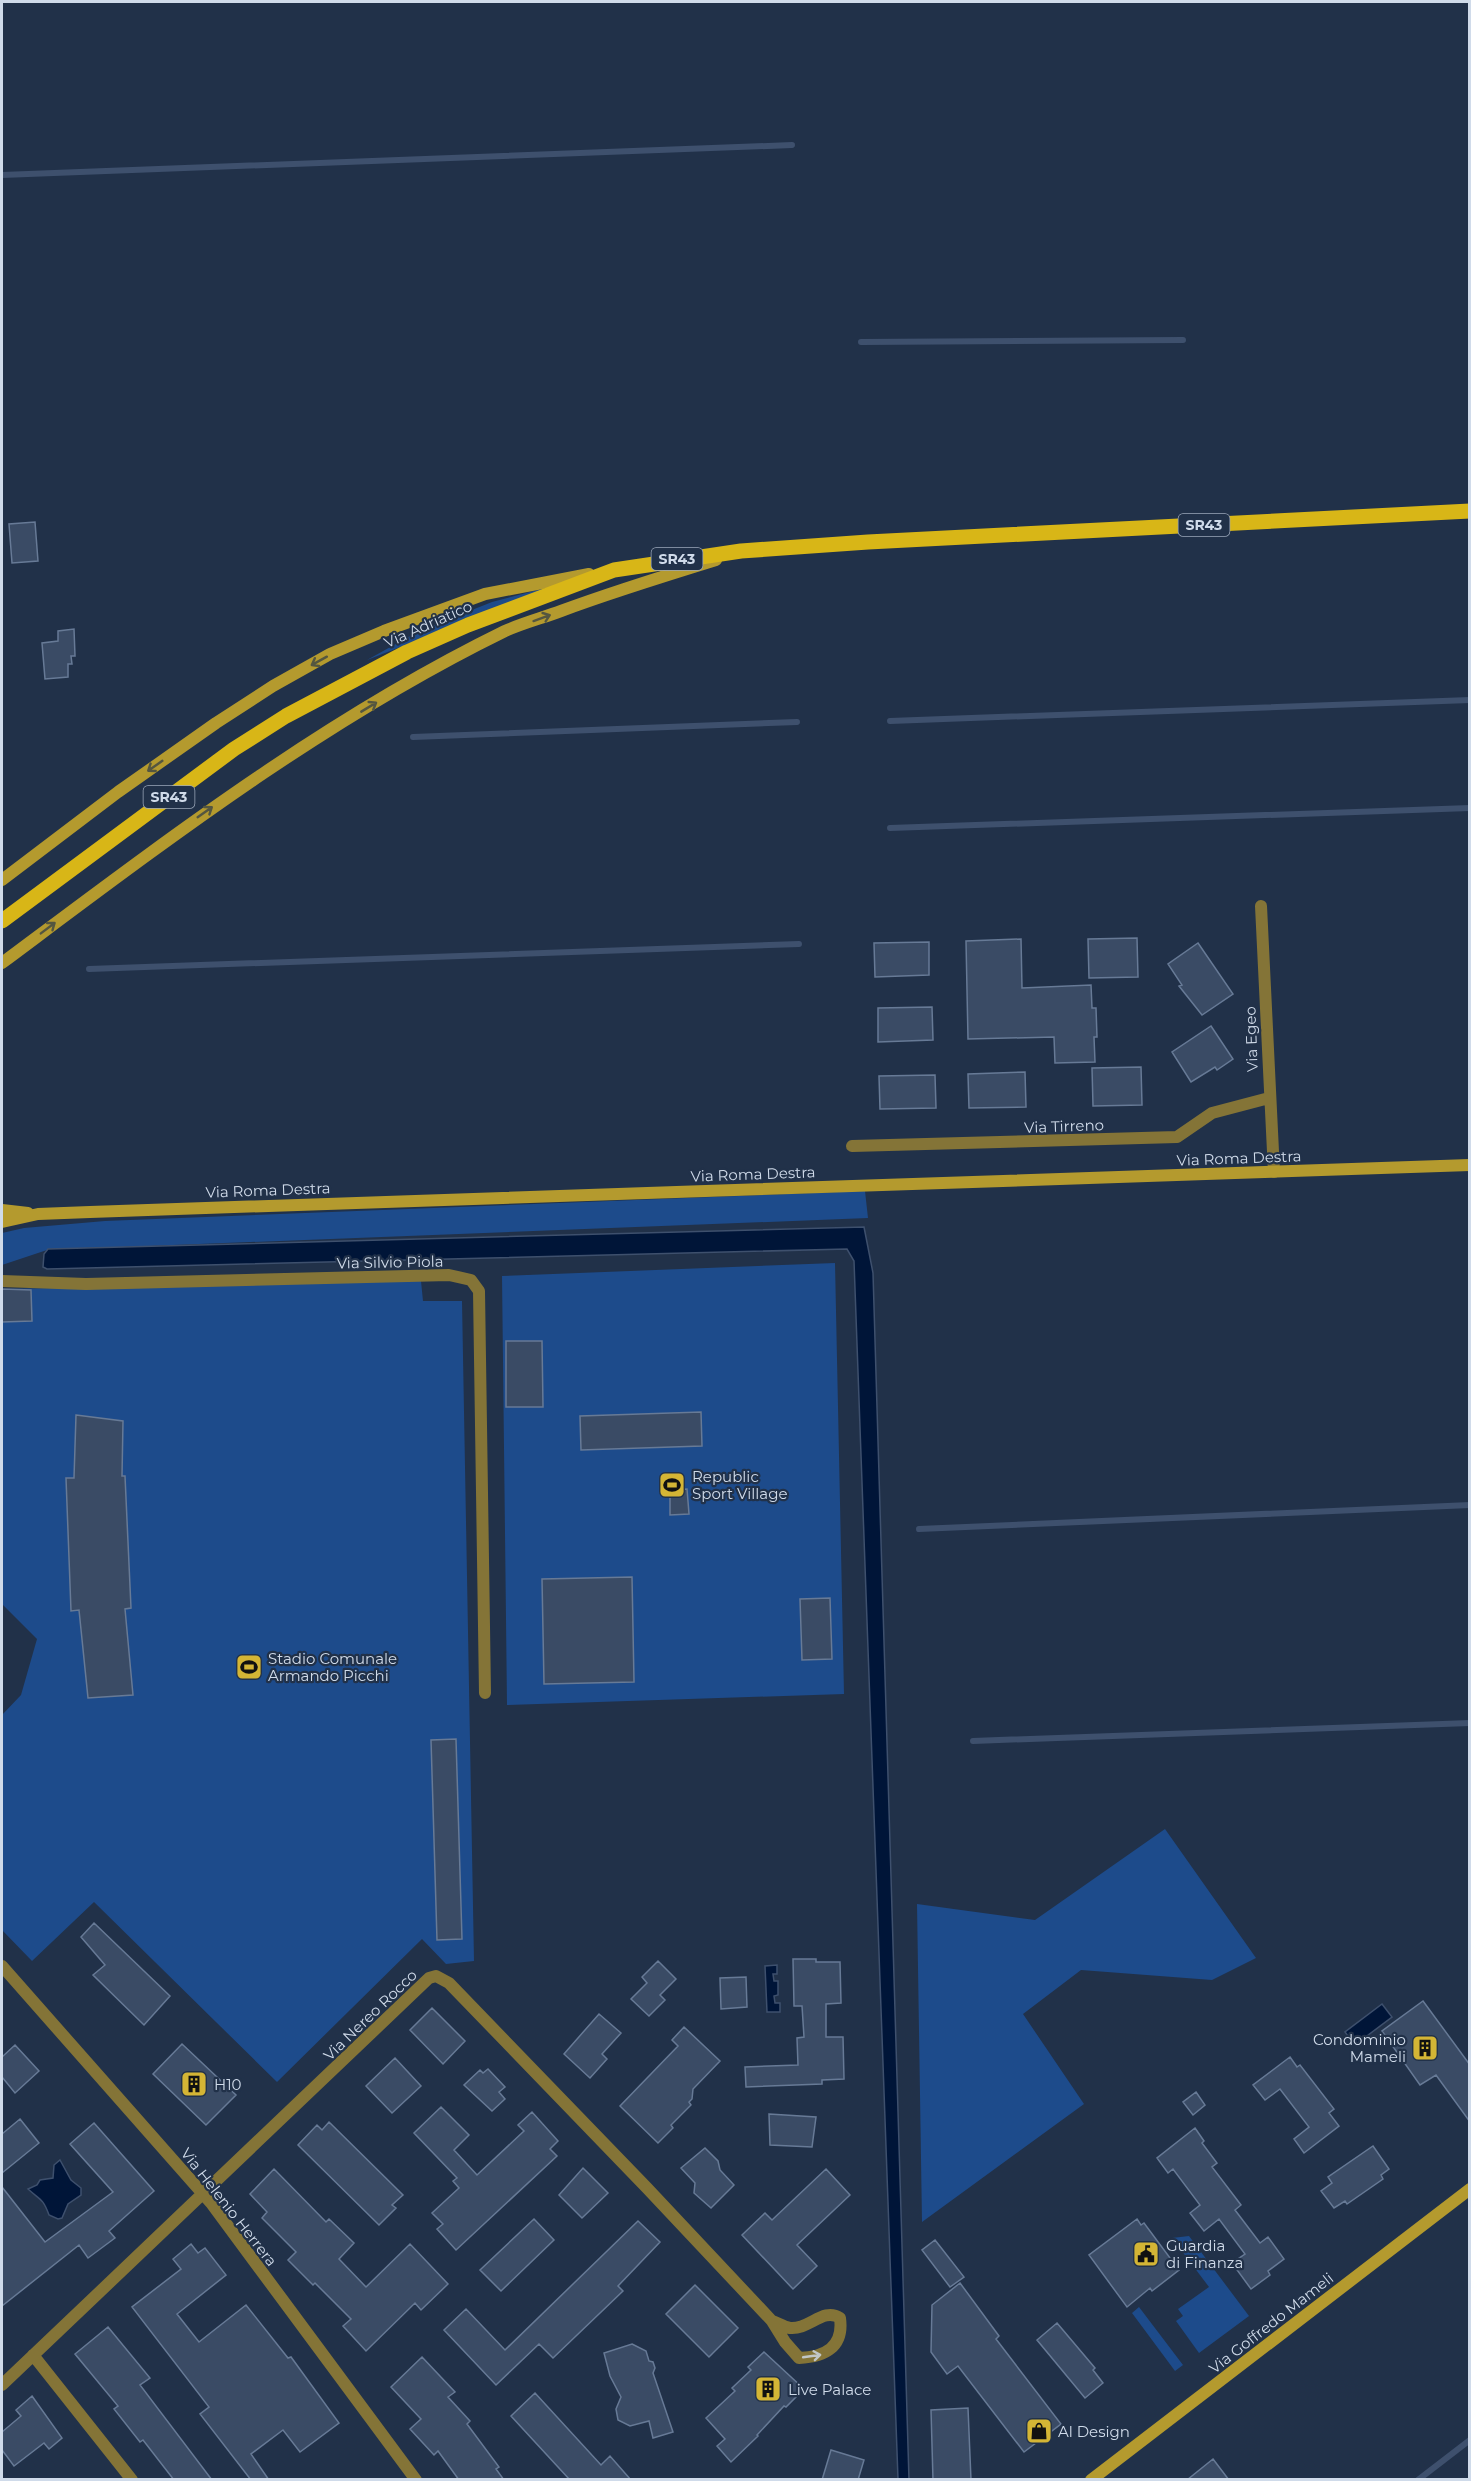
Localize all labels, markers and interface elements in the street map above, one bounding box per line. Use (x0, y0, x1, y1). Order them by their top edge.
road number: SR43 (1178, 514, 1230, 536)
road number: SR43 (652, 548, 702, 570)
street label: Via Adriatico (381, 596, 475, 652)
one-way arrow (532, 611, 551, 622)
one-way arrow (311, 655, 328, 667)
one-way arrow (360, 700, 377, 712)
one-way arrow (147, 760, 163, 772)
road number: SR43 (144, 786, 195, 808)
one-way arrow (196, 806, 212, 818)
one-way arrow (40, 922, 56, 934)
street label: Via Egeo (1240, 1006, 1262, 1072)
street label: Via Tirreno (1024, 1115, 1104, 1137)
street label: Via Roma Destra (1176, 1146, 1302, 1170)
street label: Via Roma Destra (690, 1162, 816, 1186)
street label: Via Roma Destra (205, 1178, 331, 1202)
street label: Via Silvio Piola (336, 1252, 444, 1272)
place label: Republic Sport Village (692, 1467, 788, 1503)
sports icon: Republic Sport Village (657, 1470, 687, 1500)
place label: Stadio Comunale Armando Picchi (268, 1649, 397, 1685)
sports icon: Stadio Comunale Armando Picchi (234, 1652, 264, 1682)
street label: Via Nereo Rocco (319, 1966, 421, 2064)
place label: Condominio Mameli (1313, 2030, 1406, 2066)
building icon: Condominio Mameli (1410, 2033, 1440, 2063)
building icon: H10 (179, 2069, 209, 2099)
place label: H10 (214, 2075, 242, 2094)
street label: Via Helenio Herrera (177, 2144, 281, 2270)
place label: Guardia di Finanza (1166, 2236, 1243, 2272)
public building icon: Guardia di Finanza (1131, 2239, 1161, 2269)
street label: Via Goffredo Mameli (1205, 2268, 1337, 2378)
one-way arrow (802, 2351, 821, 2362)
building icon: Live Palace (753, 2374, 783, 2404)
place label: Live Palace (788, 2380, 871, 2399)
shop icon: Al Design (1024, 2416, 1054, 2446)
place label: Al Design (1058, 2422, 1130, 2441)

